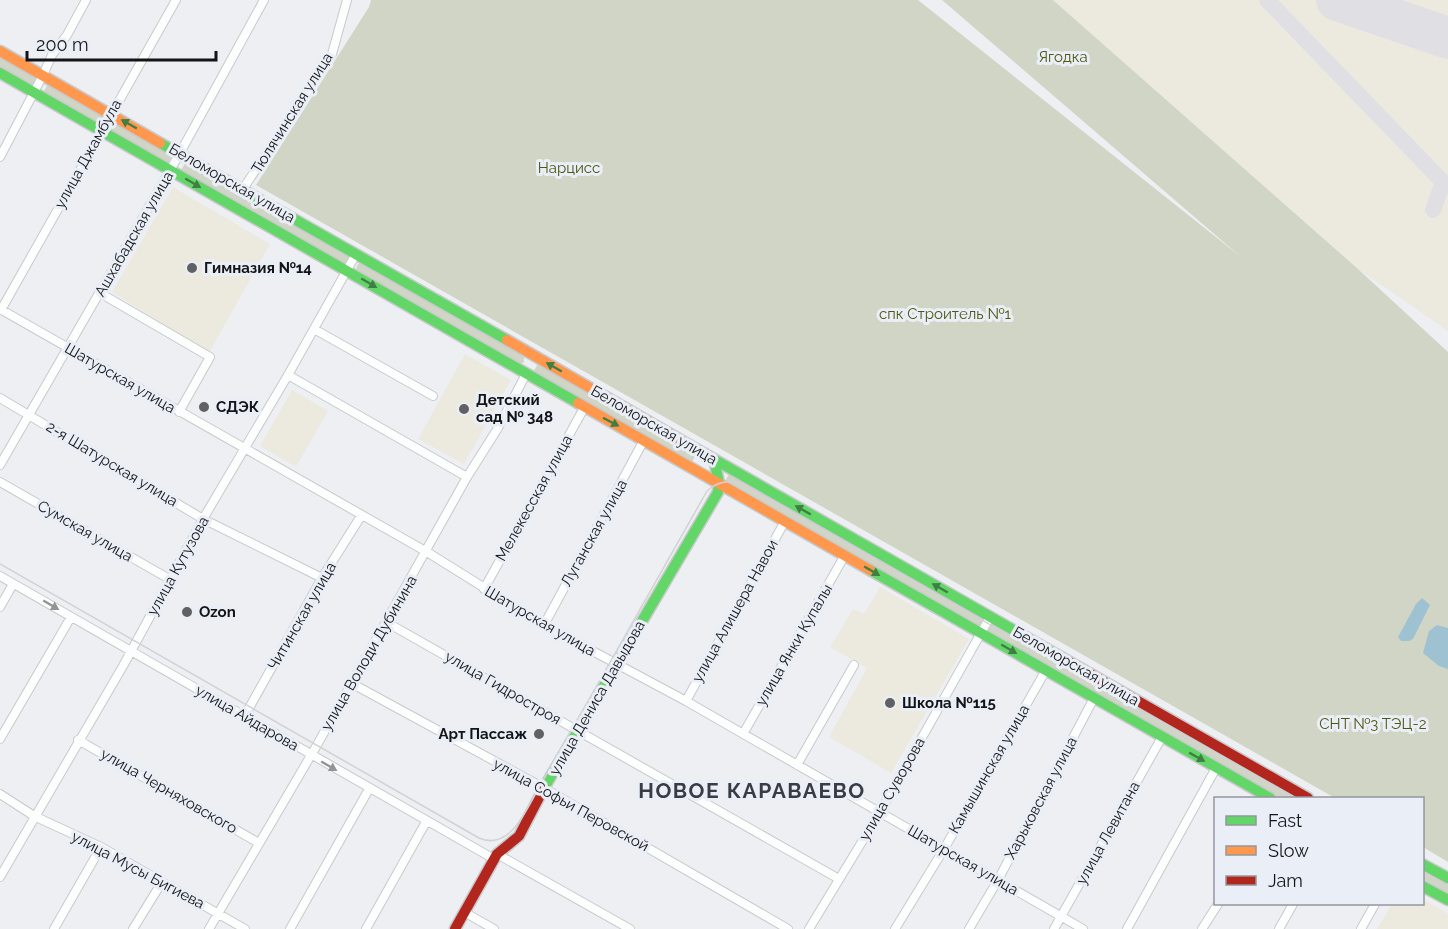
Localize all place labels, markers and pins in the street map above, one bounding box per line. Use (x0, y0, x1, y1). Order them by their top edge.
place label: Гимназия №14 (204, 259, 312, 277)
marker: Гимназия №14 (185, 261, 199, 275)
place label: Детский сад № 348 (476, 391, 553, 426)
place label: СДЭК (216, 398, 260, 416)
marker: СДЭК (197, 400, 211, 414)
marker: Детский сад № 348 (457, 402, 471, 416)
place label: Ozon (199, 603, 236, 621)
marker: Ozon (180, 605, 194, 619)
place label: Школа №115 (902, 694, 996, 712)
marker: Школа №115 (883, 696, 897, 710)
place label: Арт Пассаж (439, 725, 527, 743)
marker: Арт Пассаж (532, 727, 546, 741)

